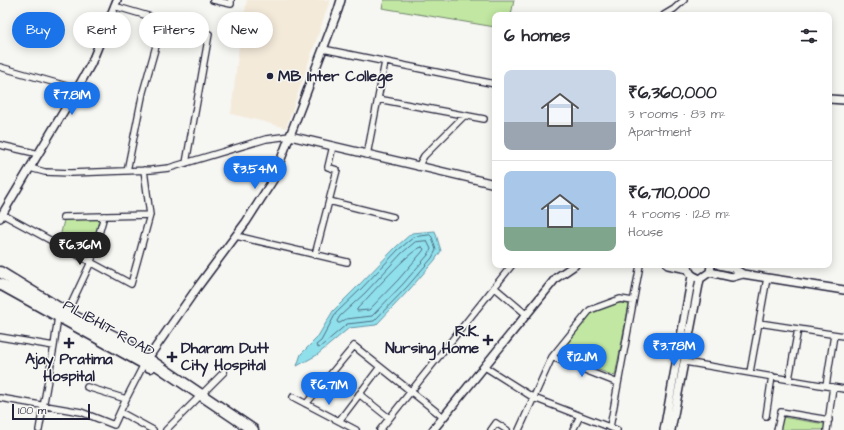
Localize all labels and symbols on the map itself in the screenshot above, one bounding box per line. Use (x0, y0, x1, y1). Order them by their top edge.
place label: MB Inter College (278, 66, 393, 89)
marker: MB Inter College (265, 71, 275, 81)
pin: ₹7.81M (39, 82, 105, 116)
pin: ₹3.54M (222, 156, 288, 190)
pin: ₹6.36M (47, 232, 113, 266)
street label: PILIBHIT ROAD (59, 295, 159, 362)
place label: R.K. Nursing Home (385, 321, 479, 361)
pin: ₹3.78M (641, 333, 707, 367)
marker: R.K. Nursing Home (482, 334, 494, 346)
marker: Ajay Pratima Hospital (63, 337, 75, 349)
place label: Dharam Dutt City Hospital (181, 338, 270, 377)
pin: ₹12.1M (549, 344, 615, 378)
place label: Ajay Pratima Hospital (25, 349, 113, 387)
marker: Dharam Dutt City Hospital (166, 351, 178, 363)
pin: ₹6.71M (296, 372, 362, 406)
scale bar (12, 402, 90, 421)

